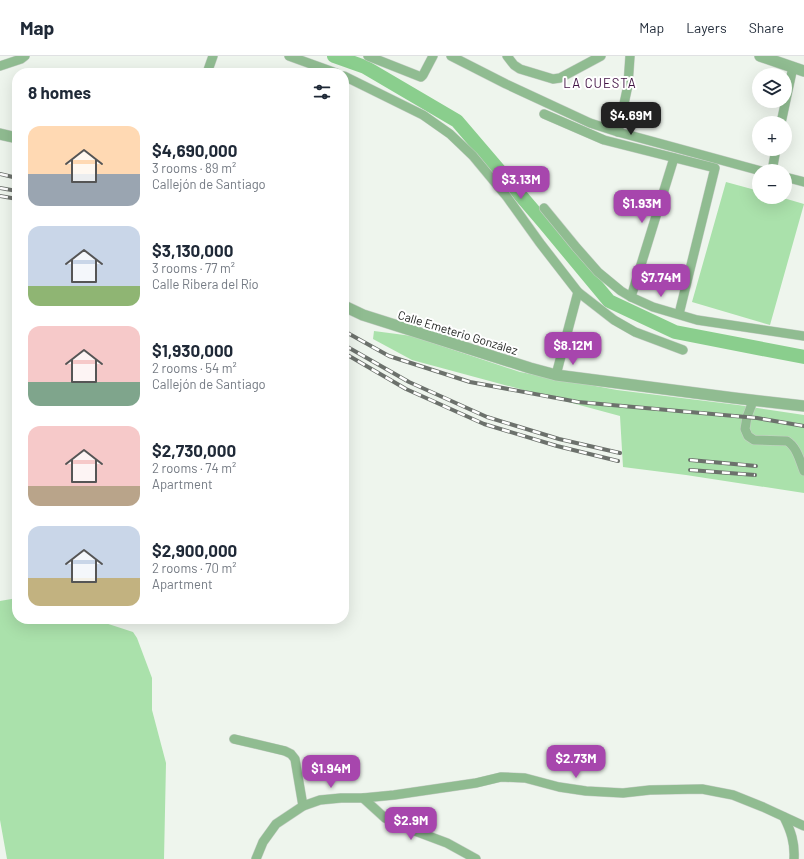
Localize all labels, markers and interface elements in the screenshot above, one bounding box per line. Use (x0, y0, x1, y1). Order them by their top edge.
text: Map (20, 16, 54, 39)
text: Map (639, 19, 664, 36)
text: Layers (686, 19, 727, 36)
text: Share (749, 19, 784, 36)
map controls (752, 68, 792, 204)
button: layers (752, 68, 792, 108)
district label: LA CUESTA (563, 75, 637, 91)
icon: filters (311, 81, 333, 103)
text: 8 homes (28, 82, 91, 102)
pin: $4.69M (598, 102, 664, 136)
text: $4.69M (610, 107, 652, 123)
button: + (752, 116, 792, 156)
text: $4,690,000 (152, 140, 238, 160)
icon: home (60, 142, 108, 190)
text: 3 rooms · 89 m² (152, 160, 236, 176)
button: − (752, 164, 792, 204)
pin: $3.13M (488, 166, 554, 200)
text: $3.13M (502, 171, 540, 187)
text: Callejón de Santiago (152, 176, 266, 192)
pin: $1.93M (609, 190, 675, 224)
text: $1.93M (623, 195, 661, 211)
text: $3,130,000 (152, 240, 233, 260)
icon: home (60, 242, 108, 290)
text: 3 rooms · 77 m² (152, 260, 235, 276)
pin: $7.74M (628, 264, 694, 298)
text: $7.74M (641, 269, 681, 285)
text: Calle Ribera del Río (152, 276, 259, 292)
street label: Calle Emeterio González (397, 307, 519, 357)
pin: $8.12M (540, 332, 606, 366)
text: $8.12M (553, 337, 593, 353)
text: $1,930,000 (152, 340, 233, 360)
icon: home (60, 342, 108, 390)
text: 2 rooms · 54 m² (152, 360, 237, 376)
text: Callejón de Santiago (152, 376, 266, 392)
text: $2,730,000 (152, 440, 236, 460)
icon: home (60, 442, 108, 490)
text: 2 rooms · 74 m² (152, 460, 236, 476)
text: Apartment (152, 476, 213, 492)
text: $2,900,000 (152, 540, 237, 560)
icon: home (60, 542, 108, 590)
text: 2 rooms · 70 m² (152, 560, 236, 576)
text: Apartment (152, 576, 213, 592)
pin: $2.73M (543, 745, 609, 779)
text: $2.73M (556, 750, 597, 766)
pin: $1.94M (298, 755, 364, 789)
text: $1.94M (311, 760, 351, 776)
pin: $2.9M (383, 807, 439, 841)
text: $2.9M (394, 812, 428, 828)

